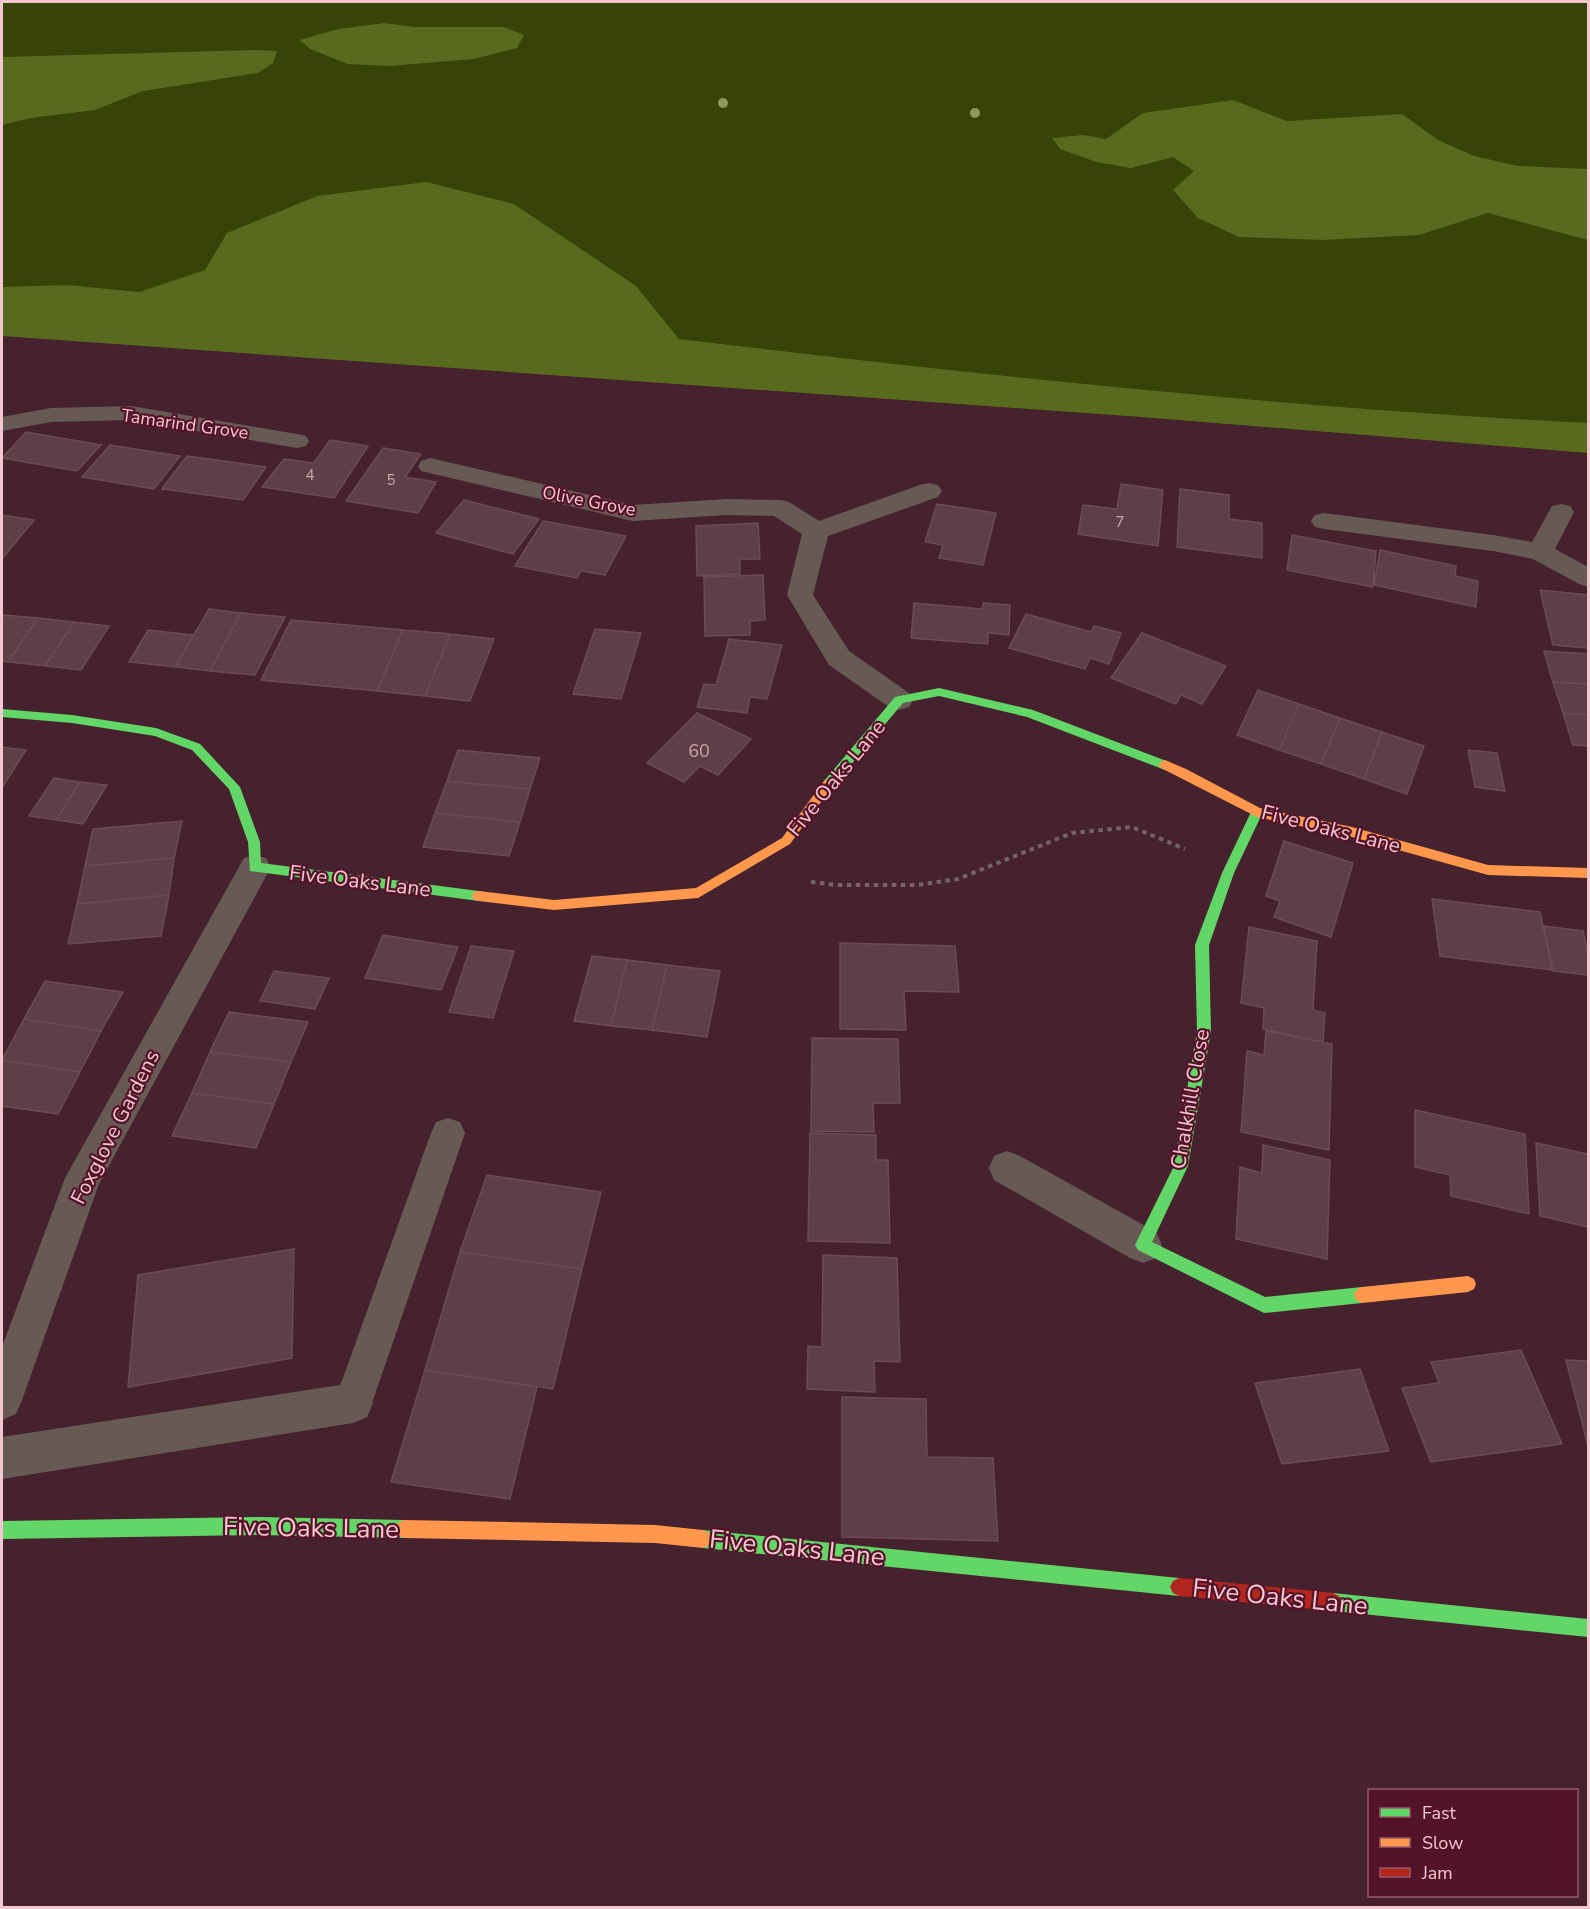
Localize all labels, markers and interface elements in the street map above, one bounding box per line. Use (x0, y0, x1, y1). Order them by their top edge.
street label: Tamarind Grove (120, 403, 250, 445)
house number: 4 (305, 465, 315, 485)
house number: 5 (386, 470, 396, 490)
street label: Olive Grove (540, 480, 638, 522)
house number: 7 (1115, 512, 1125, 532)
street label: Five Oaks Lane (780, 714, 892, 842)
house number: 60 (688, 739, 710, 763)
street label: Five Oaks Lane (1259, 798, 1403, 860)
street label: Five Oaks Lane (288, 858, 432, 904)
street label: Chalkhill Close (1164, 1027, 1216, 1171)
street label: Foxglove Gardens (64, 1045, 166, 1209)
street label: Five Oaks Lane (223, 1509, 399, 1547)
street label: Five Oaks Lane (708, 1521, 886, 1575)
street label: Five Oaks Lane (1191, 1570, 1369, 1624)
legend (1368, 1789, 1578, 1897)
text: Fast (1422, 1801, 1457, 1825)
text: Slow (1422, 1831, 1463, 1855)
text: Jam (1421, 1861, 1453, 1885)

